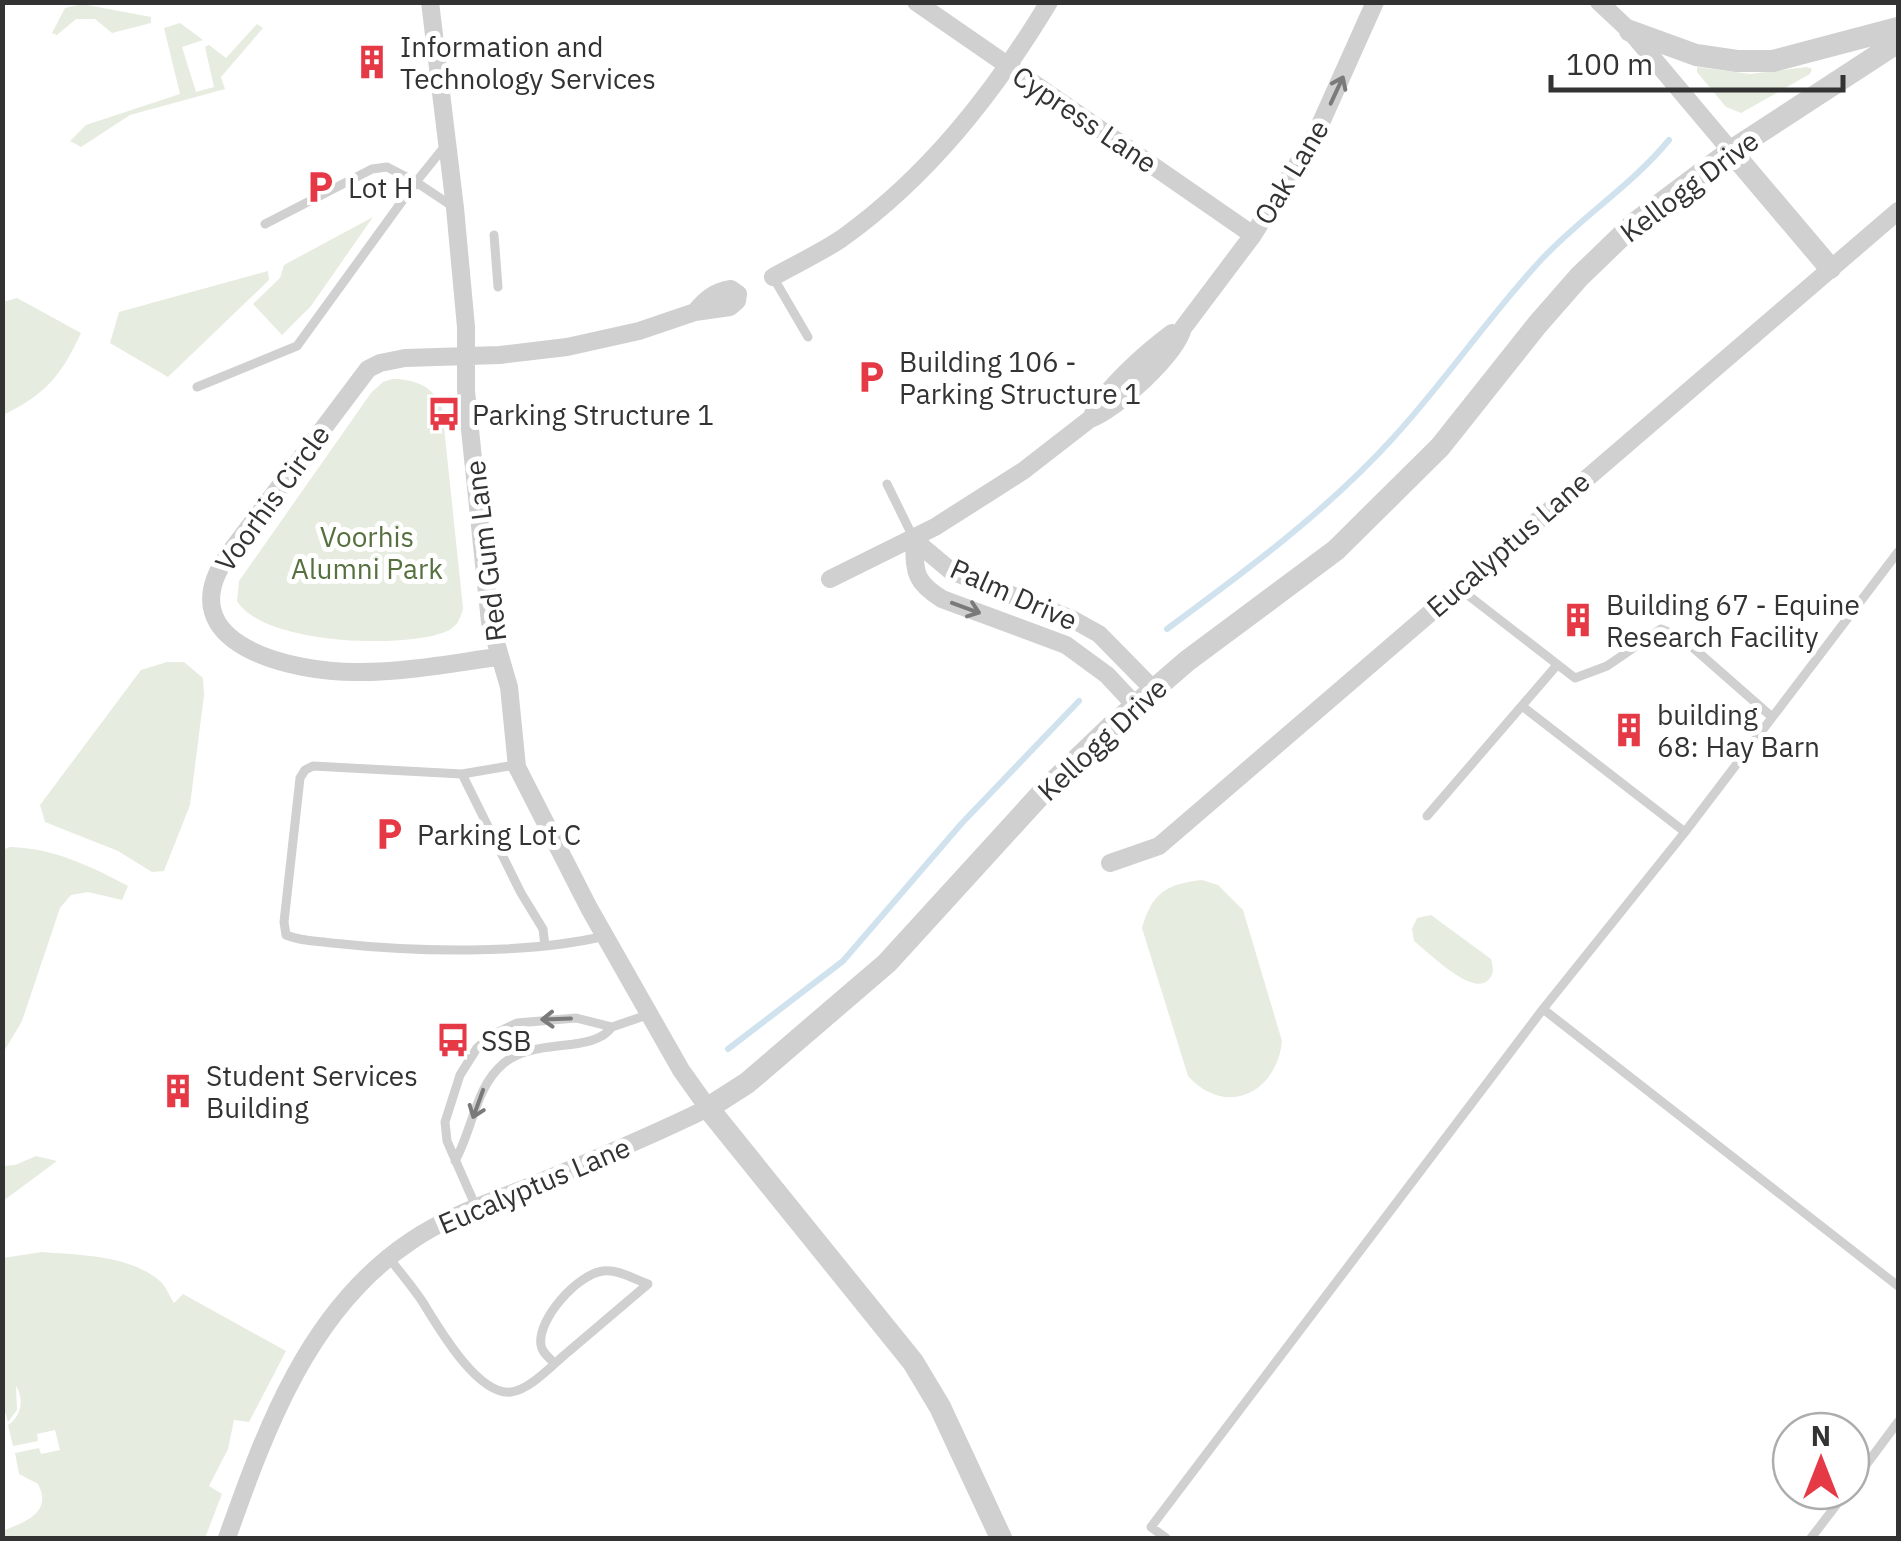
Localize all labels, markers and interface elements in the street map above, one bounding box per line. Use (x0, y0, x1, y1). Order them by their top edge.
place label: Information and Technology Services (400, 28, 656, 97)
scale bar (1551, 30, 1844, 92)
building icon: Information and Technology Services (353, 43, 391, 81)
text: 100 m (1566, 44, 1653, 83)
street label: Cypress Lane (1005, 57, 1165, 181)
one-way arrow (1329, 75, 1347, 106)
street label: Oak Lane (1245, 113, 1337, 231)
street label: Kellogg Drive (1612, 122, 1766, 250)
parking icon: Lot H (301, 168, 339, 206)
place label: Lot H (348, 169, 414, 206)
place label: Building 106 - Parking Structure 1 (899, 343, 1141, 412)
parking icon: Building 106 - Parking Structure 1 (852, 358, 890, 396)
bus stop icon: Parking Structure 1 (425, 395, 463, 433)
place label: Parking Structure 1 (472, 396, 714, 433)
street label: Voorhis Circle (206, 417, 338, 579)
street label: Red Gum Lane (456, 458, 514, 644)
street label: Eucalyptus Lane (1419, 463, 1597, 625)
park label: Voorhis Alumni Park (291, 518, 443, 587)
street label: Palm Drive (945, 550, 1083, 638)
place label: Building 67 - Equine Research Facility (1606, 586, 1860, 655)
one-way arrow (949, 600, 980, 618)
building icon: Building 67 - Equine Research Facility (1559, 601, 1597, 639)
street label: Kellogg Drive (1029, 669, 1175, 809)
place label: building 68: Hay Barn (1657, 696, 1820, 765)
building icon: building 68: Hay Barn (1610, 711, 1648, 749)
parking icon: Parking Lot C (370, 815, 408, 853)
place label: Parking Lot C (417, 816, 581, 853)
one-way arrow (541, 1009, 573, 1028)
bus stop icon: SSB (434, 1021, 472, 1059)
place label: SSB (481, 1022, 532, 1059)
place label: Student Services Building (206, 1057, 418, 1126)
building icon: Student Services Building (159, 1072, 197, 1110)
one-way arrow (468, 1088, 486, 1119)
street label: Eucalyptus Lane (432, 1128, 636, 1242)
north arrow (1771, 1411, 1871, 1511)
text: N (1811, 1417, 1831, 1454)

